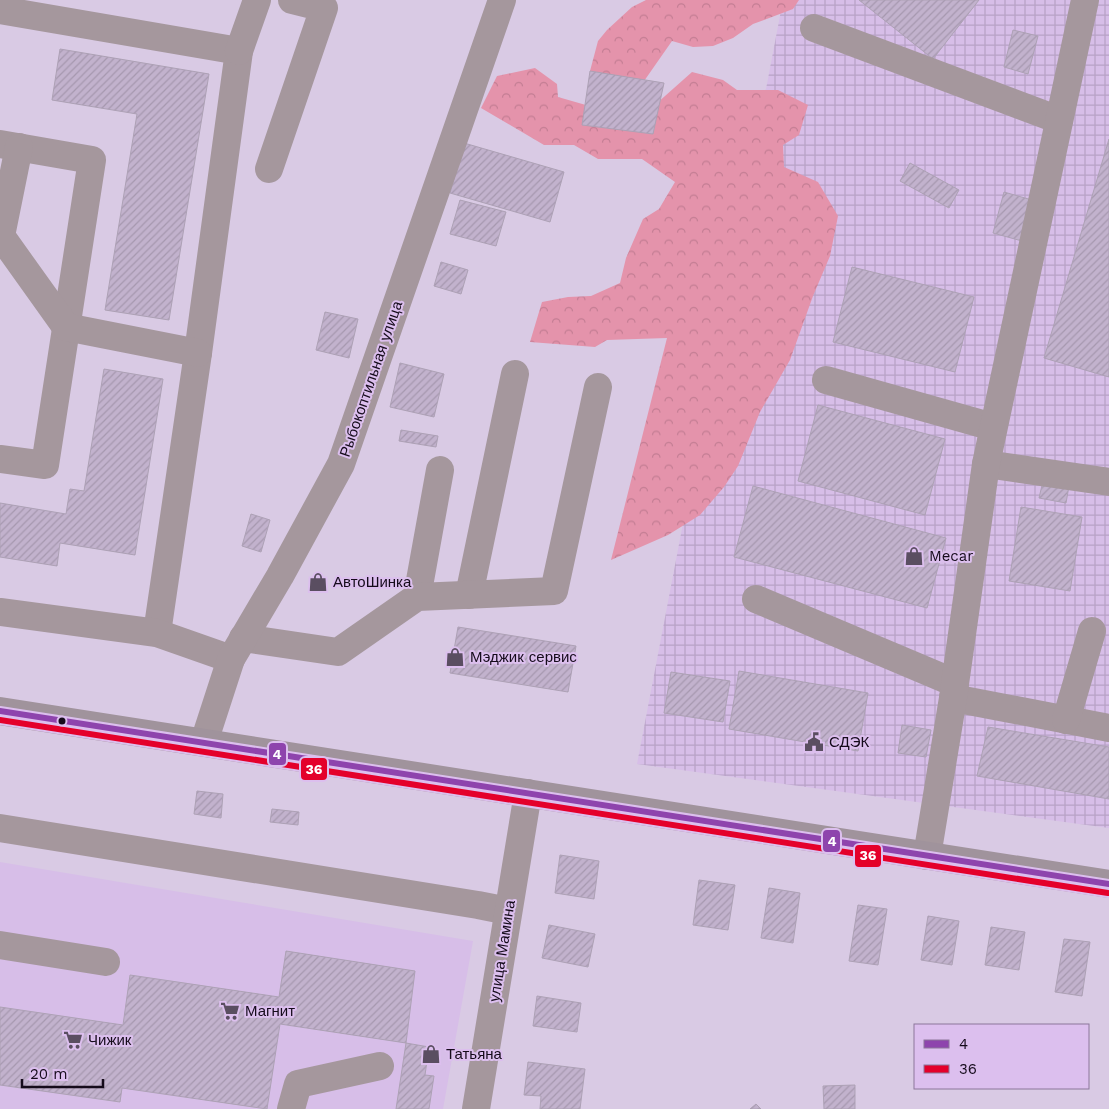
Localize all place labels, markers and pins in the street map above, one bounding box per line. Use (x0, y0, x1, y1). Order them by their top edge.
shop icon: Mecar (903, 545, 925, 567)
place label: Mecar (929, 547, 973, 565)
shop icon: АвтоШинка (307, 571, 329, 593)
place label: АвтоШинка (333, 573, 412, 591)
shop icon: Мэджик сервис (444, 646, 466, 668)
place label: Мэджик сервис (470, 648, 577, 666)
unlabelled marker (57, 716, 67, 726)
public building icon: СДЭК (803, 731, 825, 753)
place label: СДЭК (829, 733, 869, 751)
supermarket icon: Магнит (219, 1000, 241, 1022)
place label: Магнит (245, 1002, 295, 1020)
supermarket icon: Чижик (62, 1029, 84, 1051)
place label: Чижик (88, 1031, 132, 1049)
shop icon: Татьяна (420, 1043, 442, 1065)
place label: Татьяна (446, 1045, 503, 1063)

